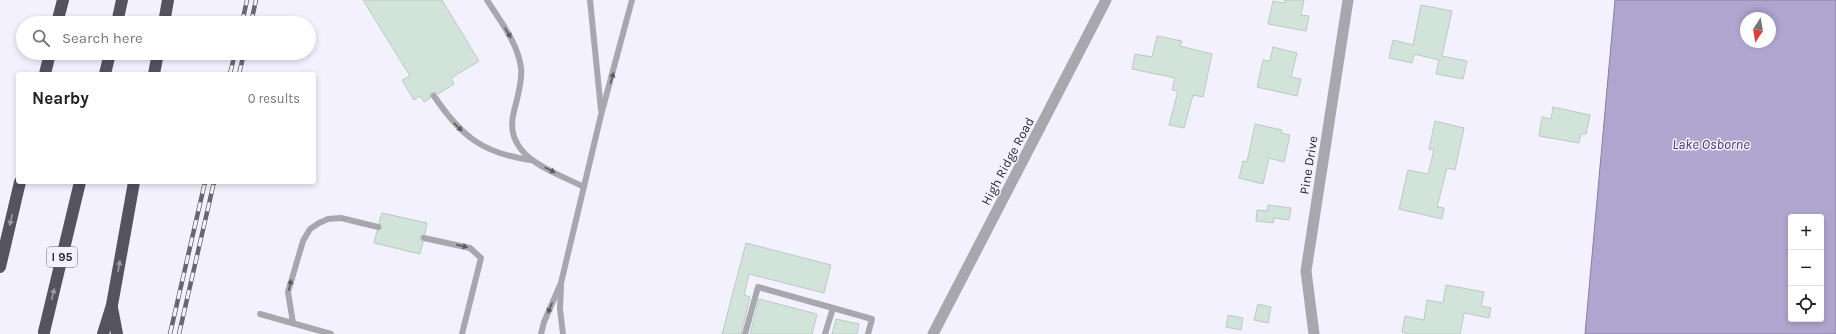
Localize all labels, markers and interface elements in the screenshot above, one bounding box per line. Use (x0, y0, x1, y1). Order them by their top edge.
north arrow (1740, 12, 1776, 48)
search box (16, 16, 316, 60)
icon: search (30, 27, 52, 49)
one-way arrow (504, 27, 511, 39)
text: Search here (62, 29, 143, 47)
one-way arrow (609, 71, 615, 83)
text: Nearby (32, 88, 89, 108)
text: 0 results (248, 91, 300, 106)
street label: High Ridge Road (978, 115, 1037, 208)
one-way arrow (453, 122, 463, 132)
street label: Pine Drive (1296, 134, 1321, 195)
water label: Lake Osborne (1672, 136, 1750, 153)
one-way arrow (544, 166, 556, 173)
one-way arrow (8, 214, 14, 226)
map controls (1788, 214, 1824, 322)
button: + (1788, 214, 1824, 250)
one-way arrow (456, 244, 468, 250)
road number: I 95 (47, 247, 77, 267)
button: − (1788, 250, 1824, 286)
one-way arrow (116, 260, 122, 272)
one-way arrow (287, 278, 293, 291)
button: locate (1788, 286, 1824, 322)
one-way arrow (51, 287, 57, 300)
one-way arrow (547, 302, 553, 314)

